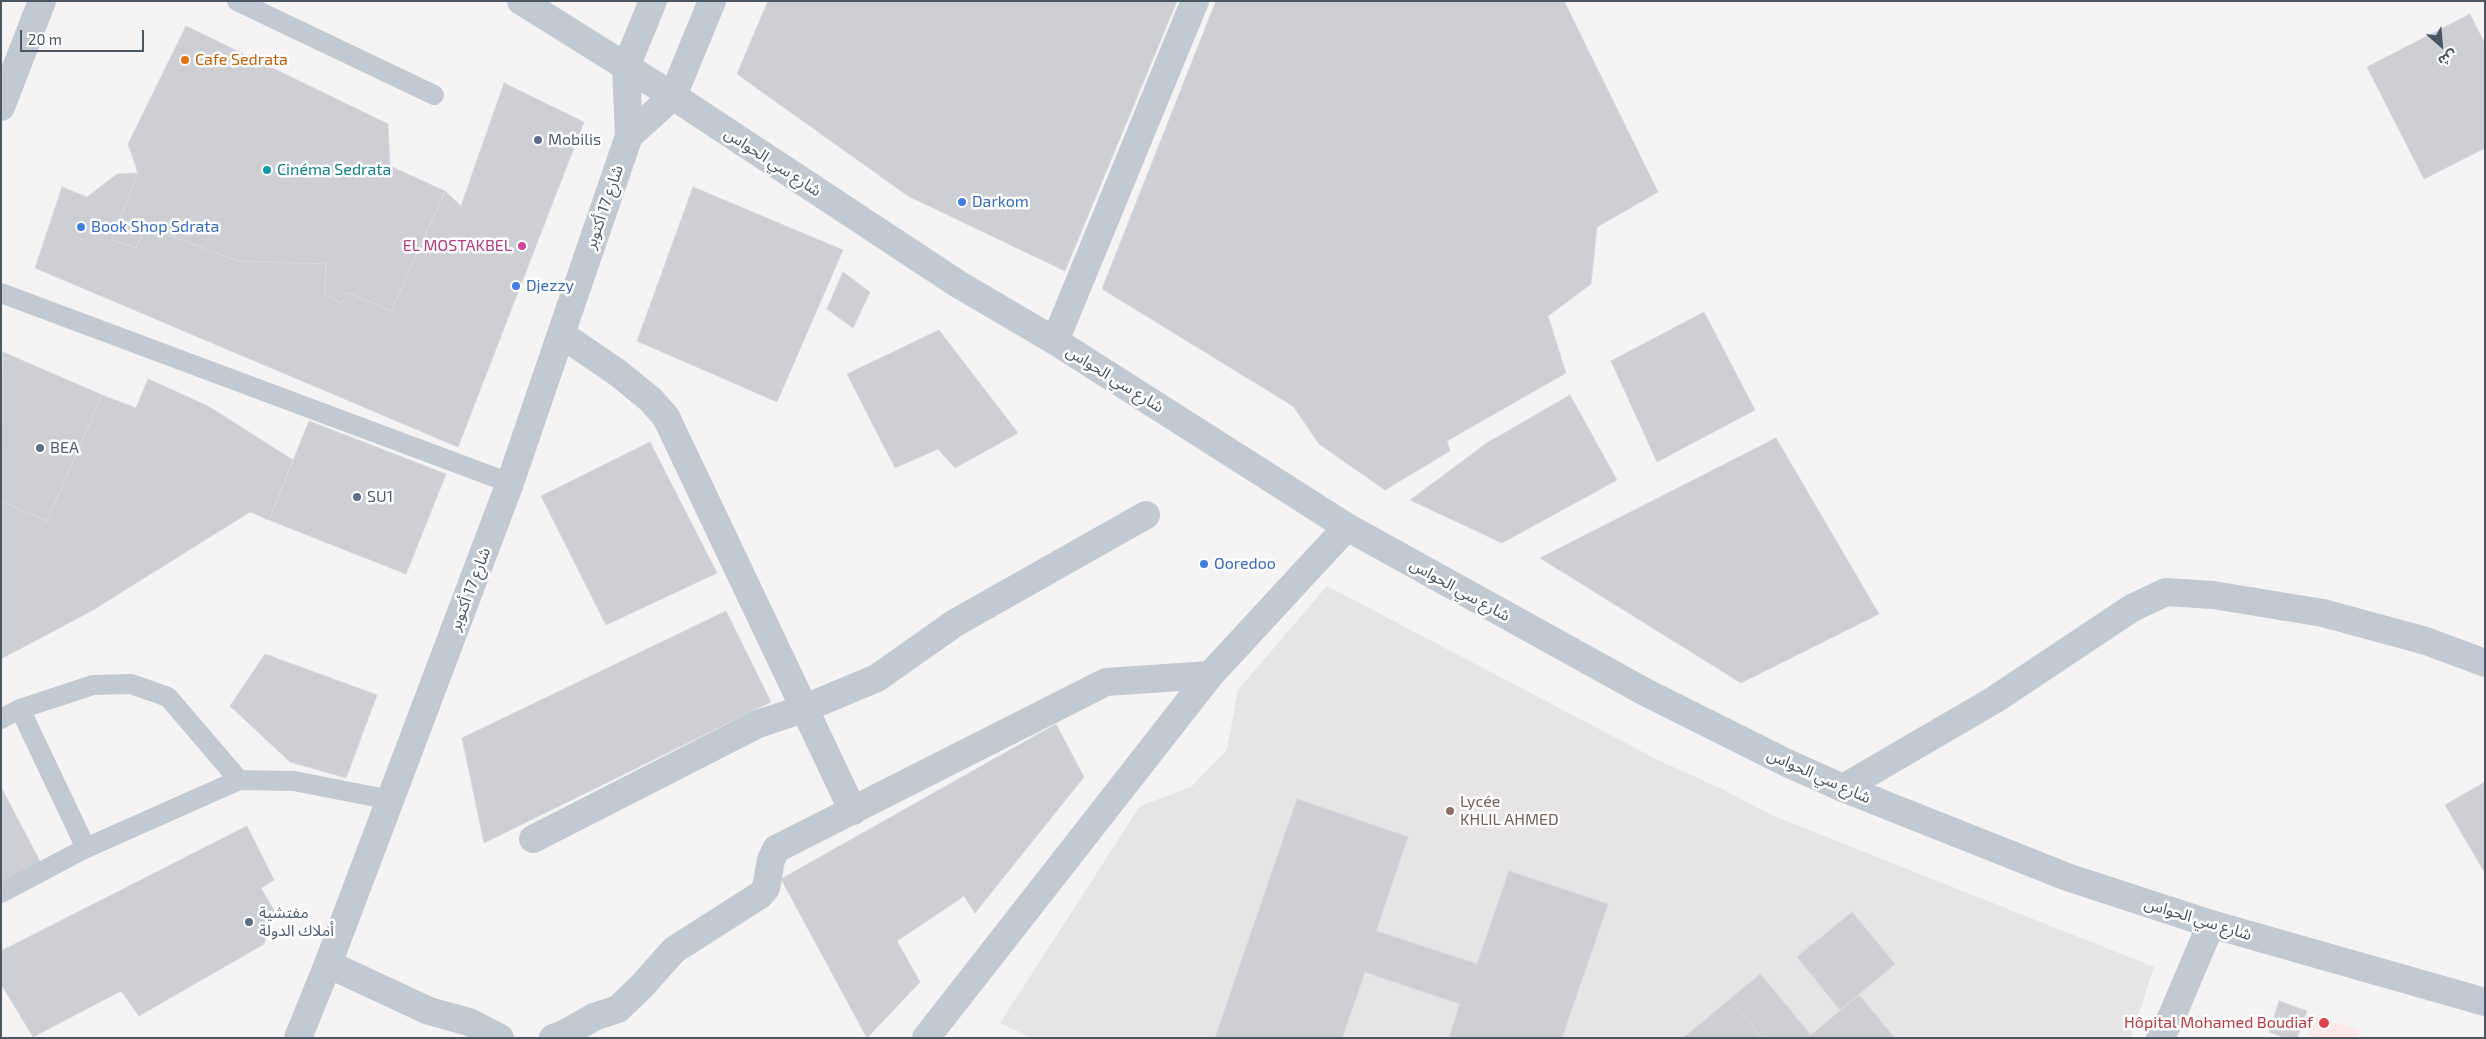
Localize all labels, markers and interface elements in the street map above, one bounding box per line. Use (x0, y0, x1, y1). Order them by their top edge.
scale bar (22, 20, 146, 52)
north arrow (2416, 20, 2466, 70)
text: 20 m (28, 30, 62, 48)
text: ش (2436, 47, 2460, 71)
place label: Cafe Sedrata (195, 50, 288, 70)
marker: Cafe Sedrata (179, 54, 191, 66)
street label: شارع سي الحواس (721, 124, 825, 200)
place label: Mobilis (548, 130, 601, 150)
marker: Mobilis (532, 134, 544, 146)
place label: Cinéma Sedrata (277, 160, 391, 180)
street label: شارع 17 أكتوبر (581, 163, 627, 251)
marker: Cinéma Sedrata (261, 164, 273, 176)
place label: Darkom (972, 192, 1029, 212)
marker: Darkom (956, 196, 968, 208)
place label: Book Shop Sdrata (91, 217, 219, 237)
marker: Book Shop Sdrata (75, 221, 87, 233)
place label: EL MOSTAKBEL (403, 236, 512, 256)
marker: EL MOSTAKBEL (516, 240, 528, 252)
place label: Djezzy (526, 276, 574, 296)
marker: Djezzy (510, 280, 522, 292)
street label: شارع سي الحواس (1063, 341, 1167, 417)
place label: BEA (50, 438, 79, 458)
marker: BEA (34, 442, 46, 454)
place label: SU1 (367, 487, 393, 507)
marker: SU1 (351, 491, 363, 503)
street label: شارع 17 أكتوبر (445, 545, 495, 633)
place label: Ooredoo (1214, 554, 1276, 574)
street label: شارع سي الحواس (1407, 555, 1513, 625)
marker: Ooredoo (1198, 558, 1210, 570)
street label: شارع سي الحواس (1764, 745, 1874, 807)
place label: Lycée KHLIL AHMED (1460, 792, 1559, 830)
marker: Lycée KHLIL AHMED (1444, 805, 1456, 817)
street label: شارع سي الحواس (2142, 894, 2254, 944)
place label: مفتشية أملاك الدولة (259, 903, 334, 941)
marker: مفتشية أملاك الدولة (243, 916, 255, 928)
place label: Hôpital Mohamed Boudiaf (2124, 1013, 2313, 1033)
marker: Hôpital Mohamed Boudiaf (2317, 1016, 2331, 1030)

